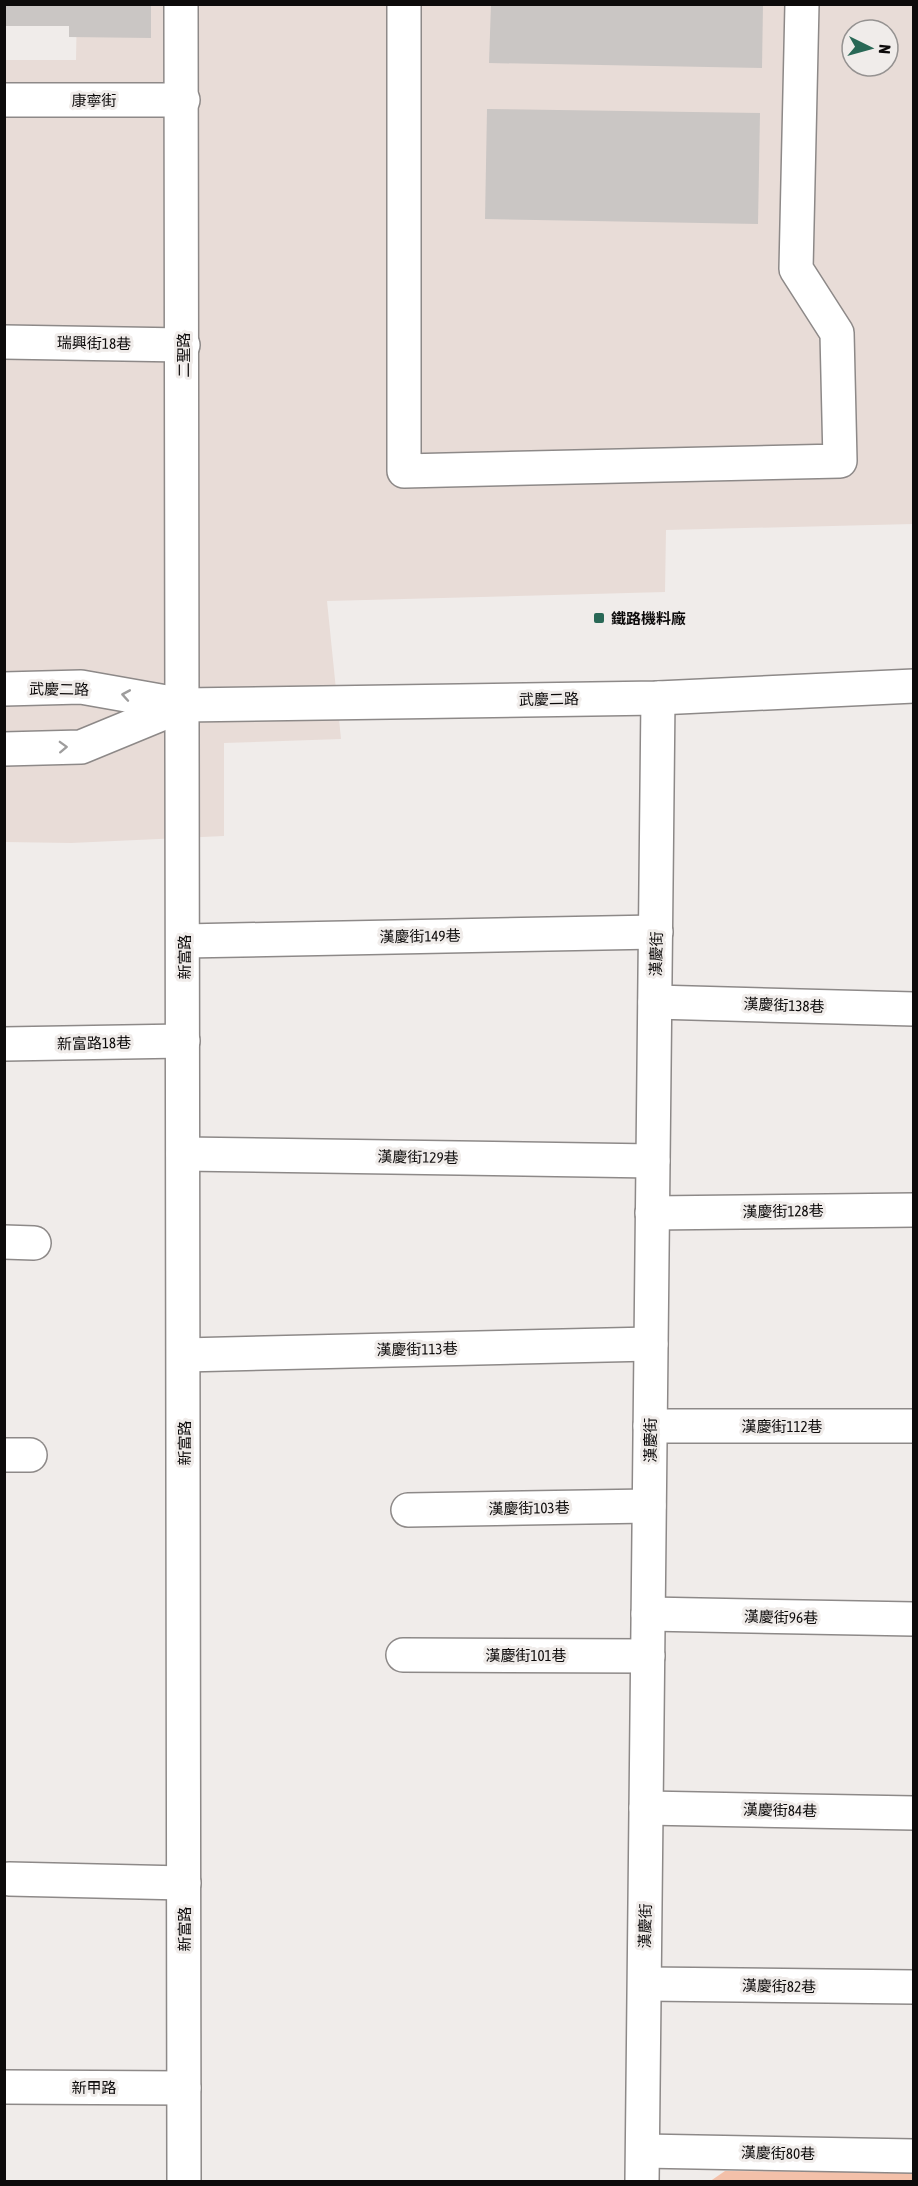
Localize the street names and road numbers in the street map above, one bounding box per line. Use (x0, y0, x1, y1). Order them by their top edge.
street label: 康寧街 (71, 92, 117, 109)
street label: 二聖路 (175, 332, 192, 378)
street label: 瑞興街18巷 (57, 334, 131, 352)
street label: 武慶二路 (29, 680, 89, 698)
street label: 武慶二路 (519, 690, 579, 708)
street label: 漢慶街149巷 (379, 927, 461, 945)
street label: 漢慶街 (647, 931, 665, 977)
street label: 新富路 (176, 934, 193, 980)
street label: 漢慶街138巷 (743, 995, 825, 1015)
street label: 新富路18巷 (57, 1034, 131, 1052)
street label: 漢慶街129巷 (377, 1148, 459, 1166)
street label: 漢慶街128巷 (742, 1202, 824, 1220)
street label: 漢慶街113巷 (376, 1340, 458, 1358)
street label: 漢慶街 (642, 1417, 659, 1463)
street label: 漢慶街112巷 (741, 1418, 823, 1435)
street label: 新富路 (176, 1420, 193, 1466)
street label: 漢慶街103巷 (488, 1499, 570, 1517)
street label: 漢慶街96巷 (744, 1608, 818, 1626)
street label: 漢慶街101巷 (485, 1647, 567, 1664)
street label: 漢慶街84巷 (743, 1801, 817, 1819)
street label: 漢慶街 (636, 1903, 654, 1949)
street label: 新富路 (176, 1906, 193, 1952)
street label: 漢慶街82巷 (742, 1977, 816, 1995)
street label: 新甲路 (71, 2079, 117, 2096)
street label: 漢慶街80巷 (741, 2144, 815, 2162)

